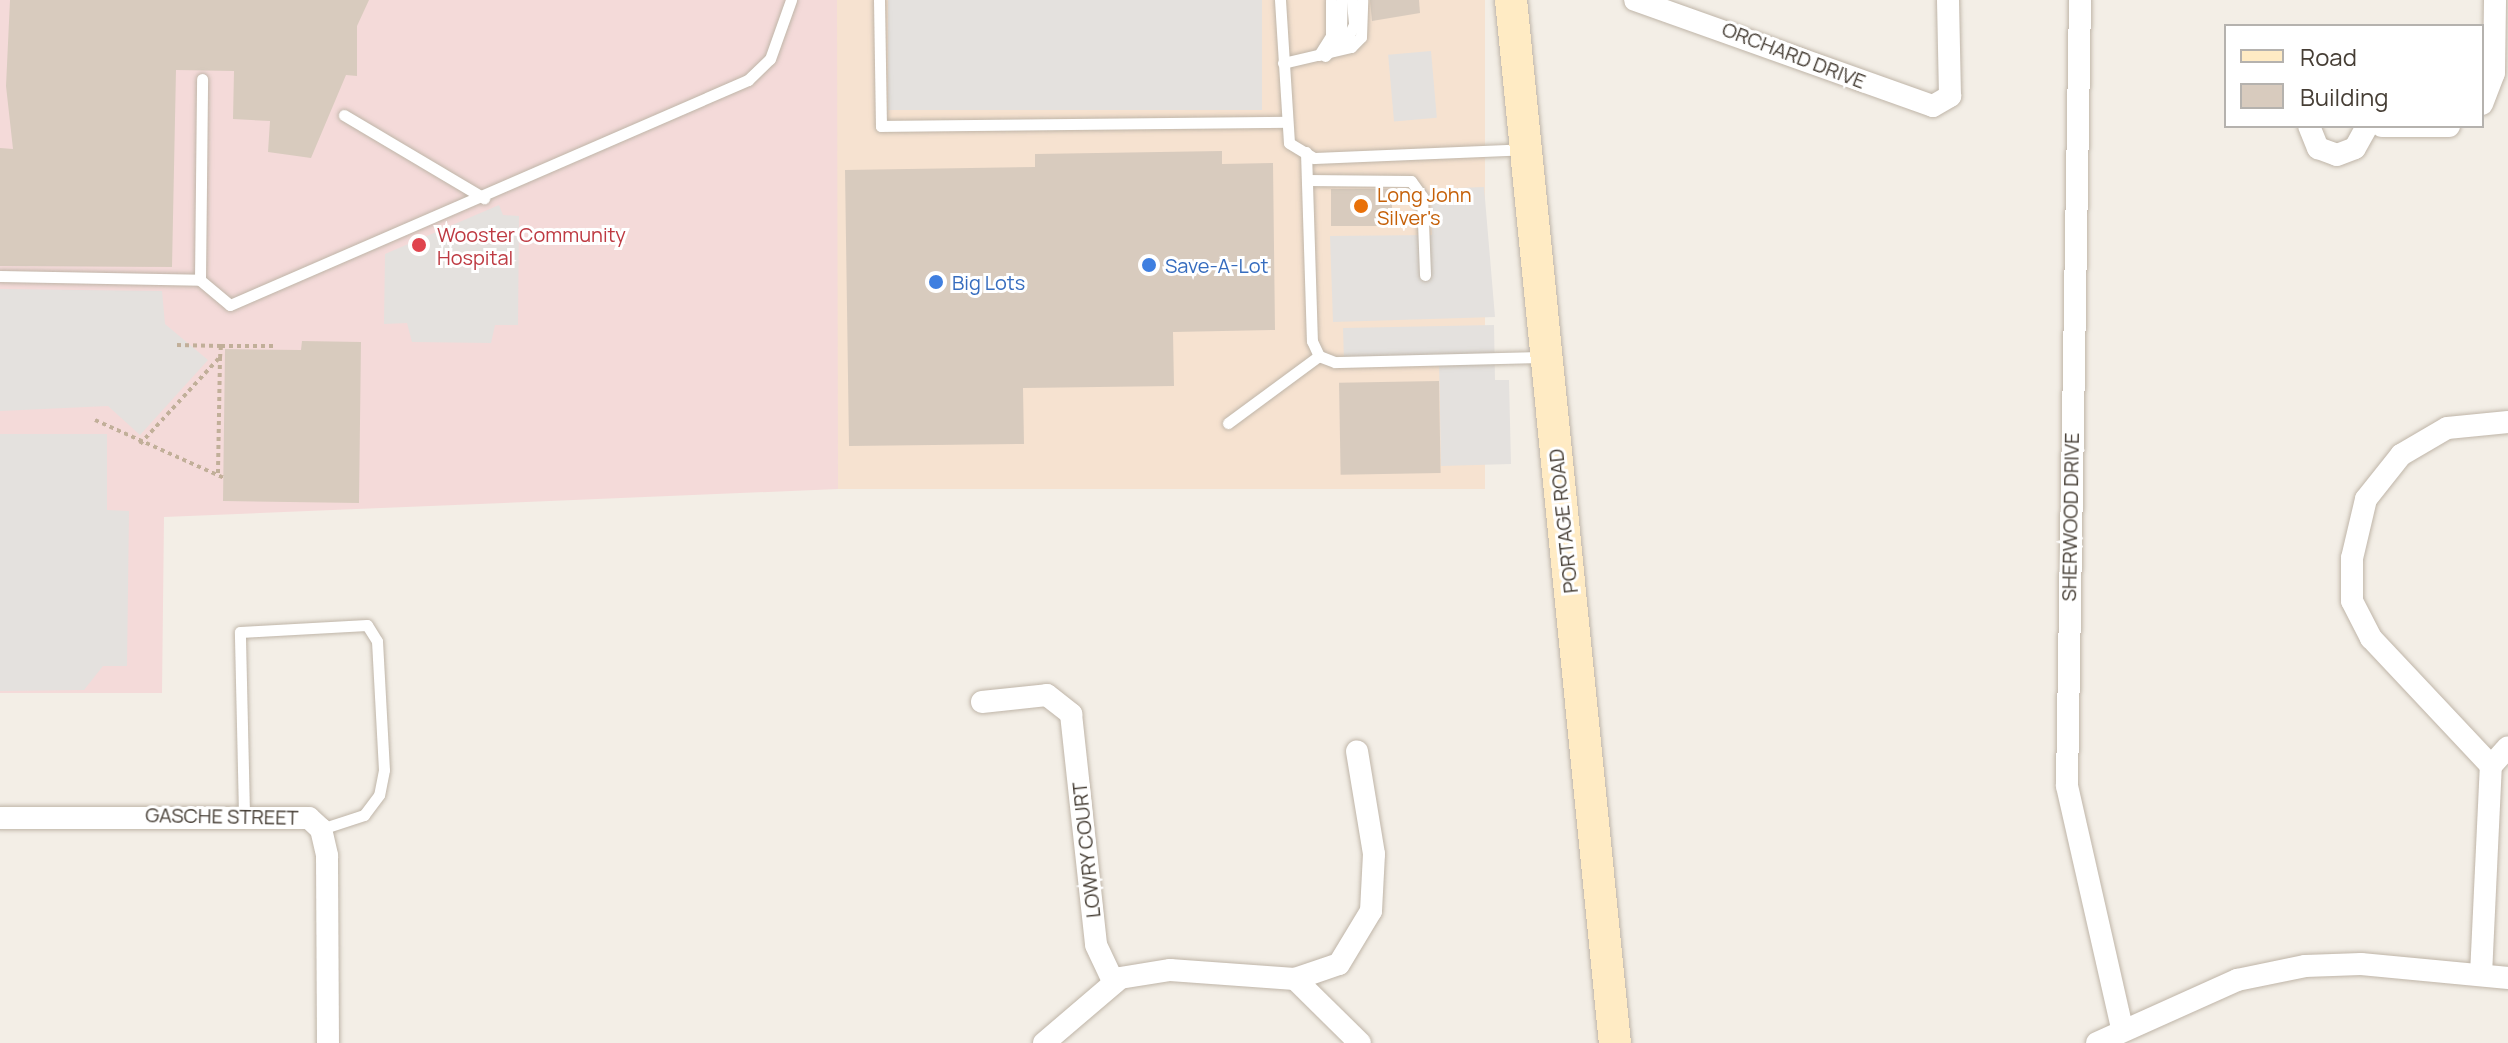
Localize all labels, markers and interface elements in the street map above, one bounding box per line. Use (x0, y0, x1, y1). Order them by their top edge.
street label: ORCHARD DRIVE (1719, 17, 1869, 93)
legend (2224, 24, 2484, 128)
text: Road (2300, 40, 2357, 73)
text: Building (2300, 80, 2388, 113)
place label: Long John Silver's (1377, 182, 1472, 229)
marker: Long John Silver's (1352, 197, 1370, 215)
place label: Wooster Community Hospital (437, 222, 626, 269)
marker: Wooster Community Hospital (408, 234, 430, 256)
place label: Save-A-Lot (1165, 253, 1269, 277)
marker: Save-A-Lot (1140, 256, 1158, 274)
place label: Big Lots (952, 270, 1025, 294)
marker: Big Lots (927, 273, 945, 291)
street label: SHERWOOD DRIVE (2057, 432, 2083, 602)
street label: PORTAGE ROAD (1543, 448, 1583, 594)
street label: LOWRY COURT (1067, 780, 1105, 920)
street label: GASCHE STREET (145, 803, 299, 829)

